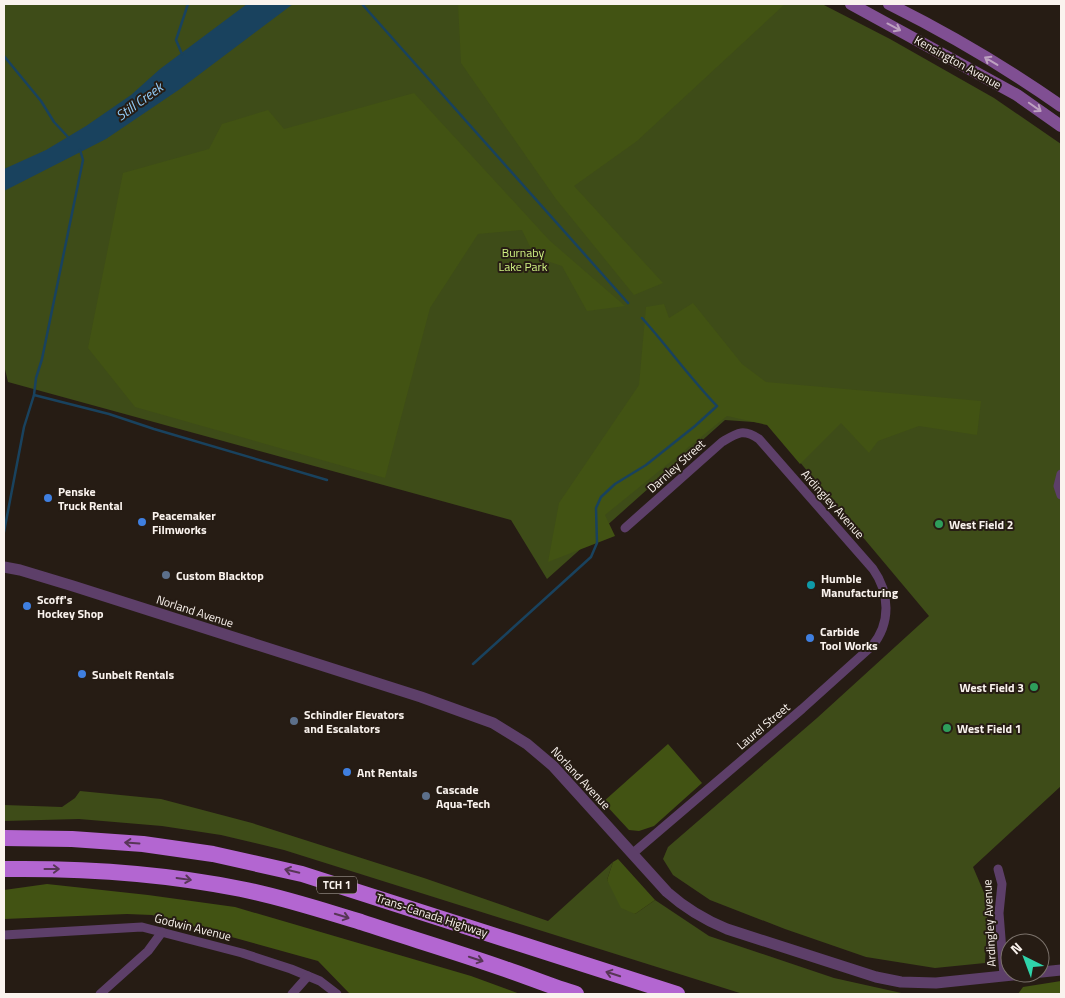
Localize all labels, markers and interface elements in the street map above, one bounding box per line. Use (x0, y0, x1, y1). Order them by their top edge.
one-way arrow (886, 22, 901, 32)
street label: Kensington Avenue (911, 30, 1005, 94)
one-way arrow (985, 55, 999, 65)
water label: Still Creek (111, 76, 168, 125)
one-way arrow (1028, 102, 1041, 113)
park label: Burnaby Lake Park (498, 243, 548, 276)
street label: Darnley Street (643, 434, 710, 497)
street label: Ardingley Avenue (797, 465, 869, 543)
place label: Penske Truck Rental (58, 482, 123, 515)
marker: Penske Truck Rental (42, 492, 54, 504)
place label: Peacemaker Filmworks (152, 506, 216, 539)
place label: West Field 2 (949, 515, 1014, 534)
marker: Peacemaker Filmworks (136, 516, 148, 528)
marker: West Field 2 (933, 518, 945, 530)
place label: Custom Blacktop (176, 566, 264, 585)
marker: Custom Blacktop (160, 569, 172, 581)
place label: Humble Manufacturing (821, 569, 899, 602)
marker: Humble Manufacturing (805, 579, 817, 591)
place label: Scoff's Hockey Shop (37, 590, 104, 623)
street label: Norland Avenue (154, 590, 236, 632)
marker: Scoff's Hockey Shop (21, 600, 33, 612)
place label: Carbide Tool Works (820, 622, 878, 655)
marker: Carbide Tool Works (804, 632, 816, 644)
place label: Sunbelt Rentals (92, 665, 175, 684)
marker: Sunbelt Rentals (76, 668, 88, 680)
place label: West Field 3 (959, 678, 1024, 697)
marker: West Field 3 (1028, 681, 1040, 693)
street label: Laurel Street (732, 697, 794, 754)
place label: Schindler Elevators and Escalators (304, 705, 404, 738)
marker: Schindler Elevators and Escalators (288, 715, 300, 727)
place label: West Field 1 (957, 719, 1022, 738)
marker: West Field 1 (941, 722, 953, 734)
street label: Norland Avenue (547, 742, 615, 814)
place label: Ant Rentals (357, 763, 418, 782)
marker: Ant Rentals (341, 766, 353, 778)
place label: Cascade Aqua-Tech (436, 780, 490, 813)
marker: Cascade Aqua-Tech (420, 790, 432, 802)
one-way arrow (124, 838, 140, 848)
one-way arrow (44, 864, 60, 874)
one-way arrow (284, 866, 300, 876)
one-way arrow (176, 874, 192, 884)
road number: TCH 1 (317, 876, 357, 894)
street label: Ardingley Avenue (977, 879, 1001, 967)
street label: Trans-Canada Highway (374, 888, 491, 942)
street label: Godwin Avenue (153, 908, 233, 946)
one-way arrow (334, 912, 350, 922)
north arrow (1000, 933, 1050, 983)
text: N (1005, 937, 1027, 959)
one-way arrow (468, 955, 484, 965)
one-way arrow (606, 969, 622, 978)

